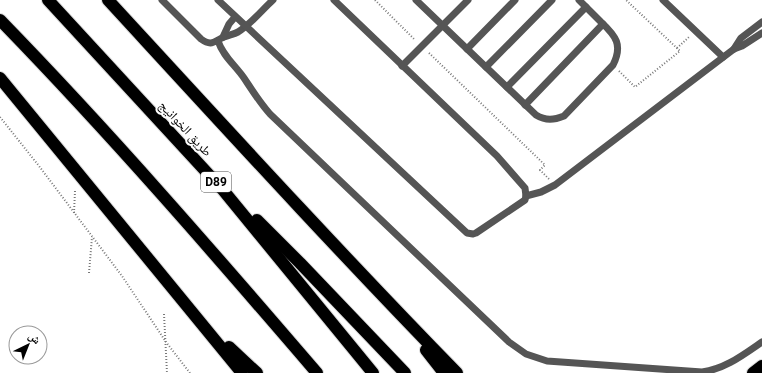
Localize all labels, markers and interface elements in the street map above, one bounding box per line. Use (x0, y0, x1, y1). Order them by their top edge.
street label: طريق الخوانيج (155, 97, 215, 161)
road number: D89 (201, 172, 231, 192)
north arrow (8, 325, 48, 365)
text: ش (25, 329, 43, 348)

